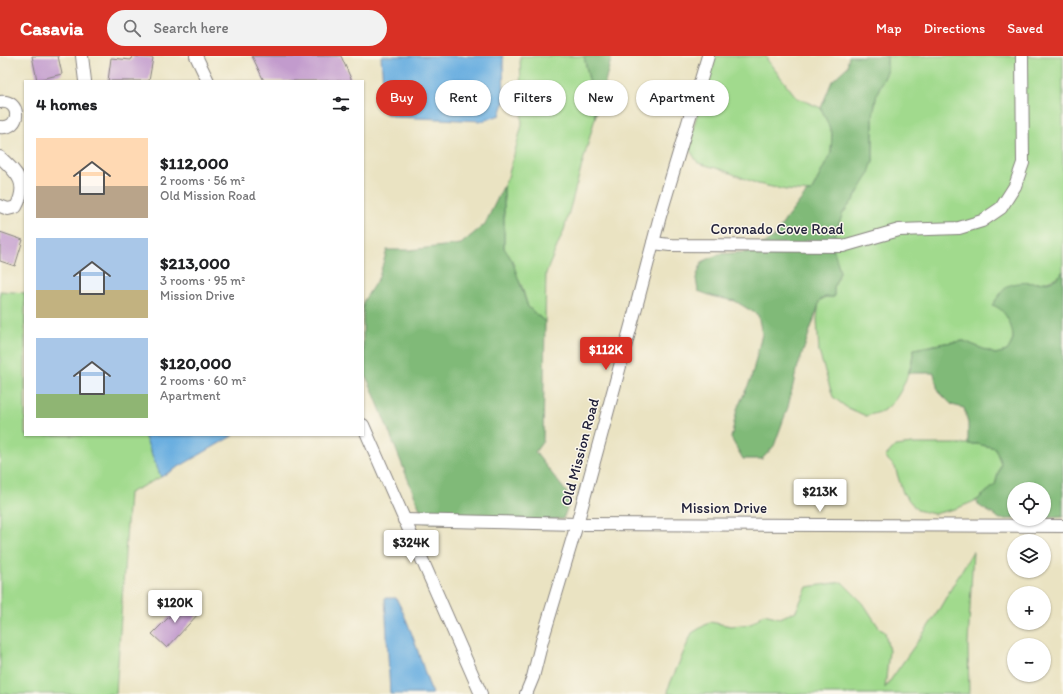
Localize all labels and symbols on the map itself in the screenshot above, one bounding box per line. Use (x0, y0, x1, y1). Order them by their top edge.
street label: Coronado Cove Road (710, 220, 844, 238)
pin: $112K (578, 337, 634, 371)
street label: Old Mission Road (557, 396, 603, 508)
pin: $213K (792, 479, 848, 513)
street label: Mission Drive (681, 499, 767, 517)
pin: $324K (383, 530, 439, 564)
pin: $120K (147, 590, 203, 624)

